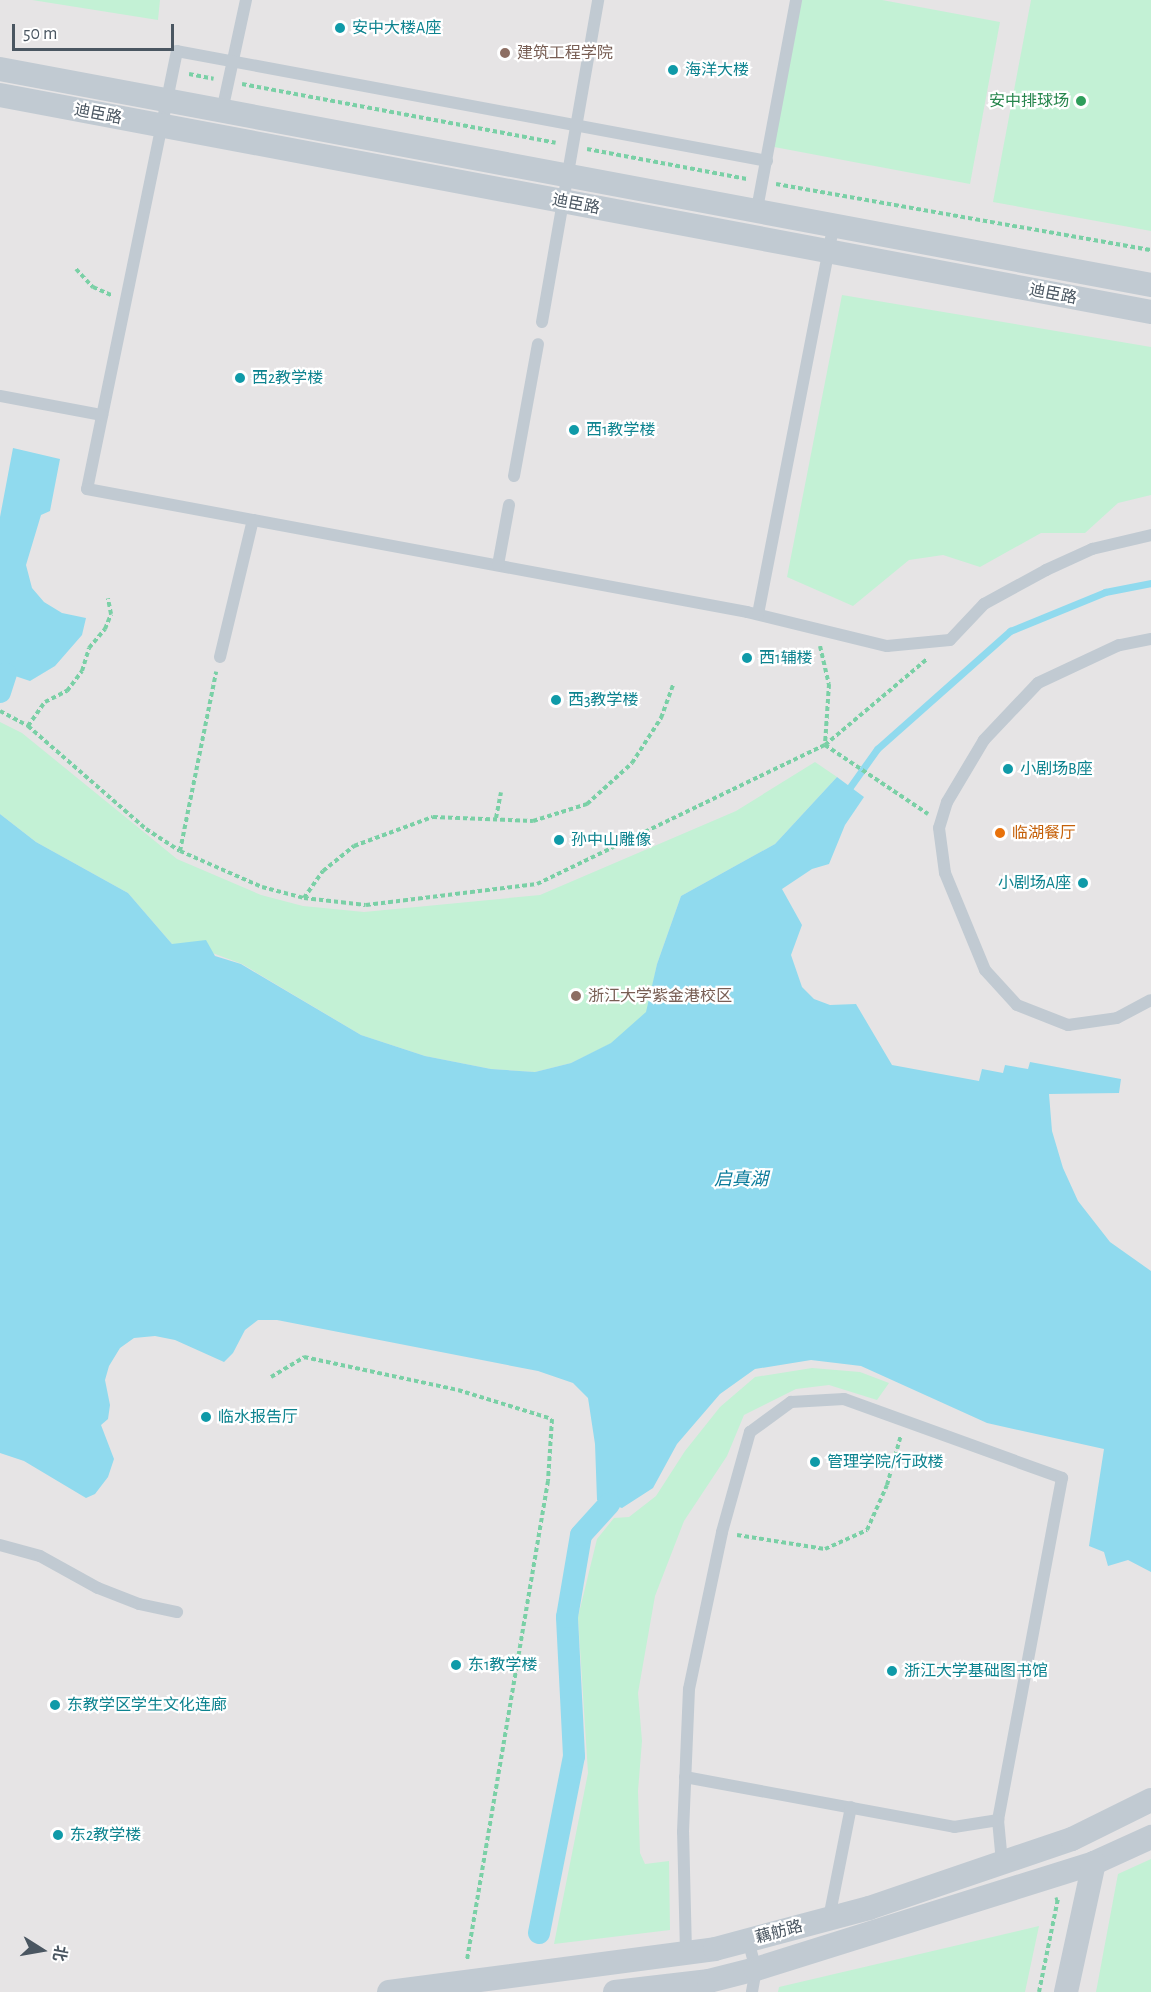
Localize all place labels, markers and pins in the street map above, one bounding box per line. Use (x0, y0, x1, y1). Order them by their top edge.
place label: 安中大楼A座 (352, 18, 441, 38)
marker: 安中大楼A座 (333, 21, 347, 35)
place label: 建筑工程学院 (517, 43, 613, 63)
marker: 建筑工程学院 (498, 46, 512, 60)
place label: 海洋大楼 (685, 60, 749, 80)
marker: 海洋大楼 (666, 63, 680, 77)
place label: 安中排球场 (989, 91, 1069, 111)
marker: 安中排球场 (1074, 94, 1088, 108)
place label: 西2教学楼 (252, 368, 323, 388)
marker: 西2教学楼 (233, 371, 247, 385)
place label: 西1教学楼 (586, 420, 656, 440)
marker: 西1教学楼 (567, 423, 581, 437)
place label: 西1辅楼 (759, 648, 813, 668)
marker: 西1辅楼 (740, 651, 754, 665)
place label: 西3教学楼 (568, 690, 639, 710)
marker: 西3教学楼 (549, 693, 563, 707)
place label: 小剧场B座 (1020, 759, 1093, 779)
marker: 小剧场B座 (1001, 762, 1015, 776)
place label: 临湖餐厅 (1012, 823, 1076, 843)
marker: 临湖餐厅 (993, 826, 1007, 840)
place label: 孙中山雕像 (571, 830, 651, 850)
marker: 孙中山雕像 (552, 833, 566, 847)
place label: 小剧场A座 (998, 873, 1071, 893)
marker: 小剧场A座 (1076, 876, 1090, 890)
place label: 浙江大学紫金港校区 (588, 986, 732, 1006)
marker: 浙江大学紫金港校区 (569, 989, 583, 1003)
place label: 临水报告厅 (218, 1407, 298, 1427)
marker: 临水报告厅 (199, 1410, 213, 1424)
place label: 管理学院/行政楼 (827, 1452, 944, 1472)
marker: 管理学院/行政楼 (808, 1455, 822, 1469)
place label: 东1教学楼 (468, 1655, 538, 1675)
marker: 东1教学楼 (449, 1658, 463, 1672)
place label: 浙江大学基础图书馆 (904, 1661, 1048, 1681)
marker: 浙江大学基础图书馆 (885, 1664, 899, 1678)
place label: 东教学区学生文化连廊 (67, 1695, 227, 1715)
marker: 东教学区学生文化连廊 (48, 1698, 62, 1712)
place label: 东2教学楼 (70, 1825, 141, 1845)
marker: 东2教学楼 (51, 1828, 65, 1842)

